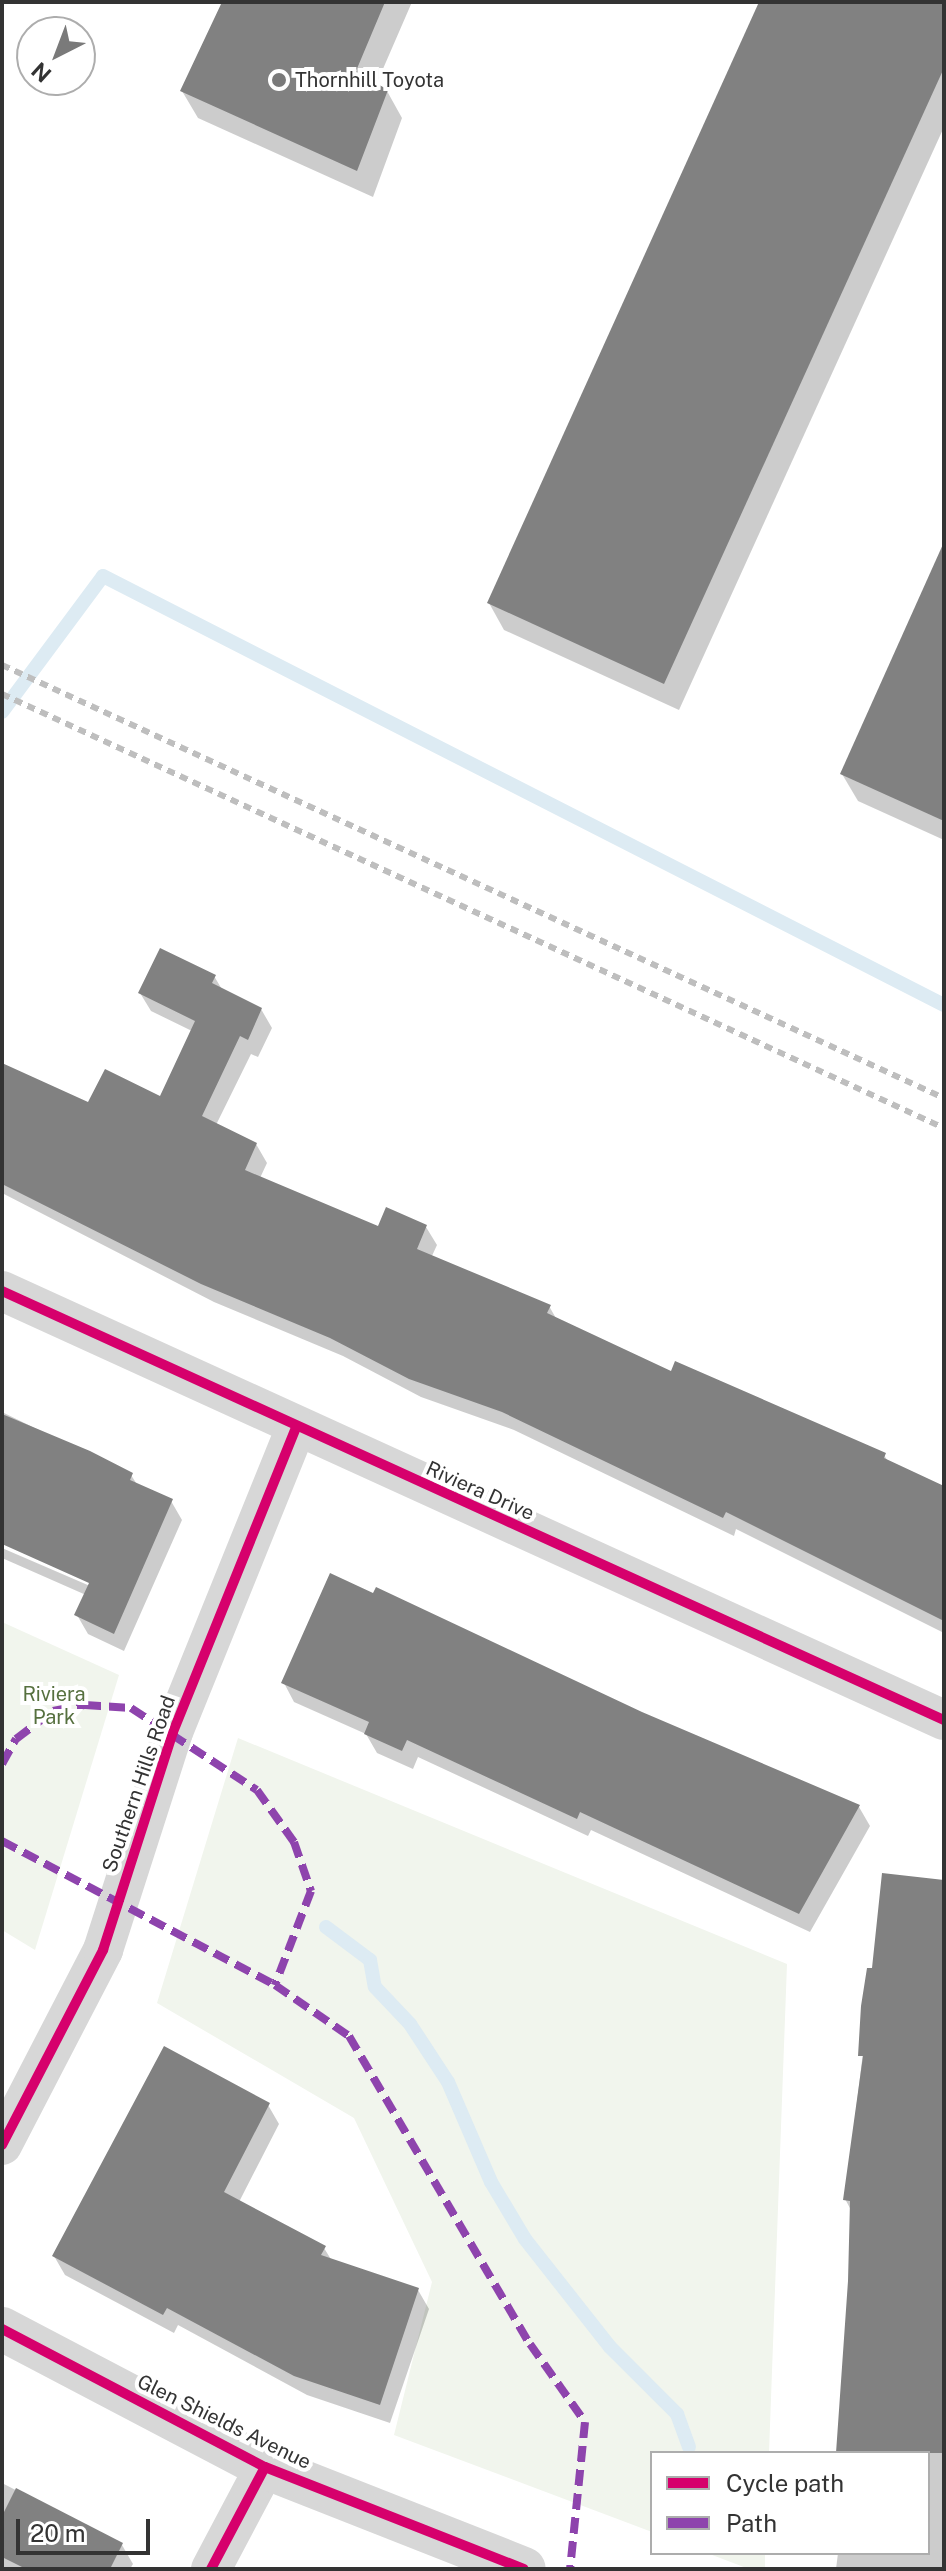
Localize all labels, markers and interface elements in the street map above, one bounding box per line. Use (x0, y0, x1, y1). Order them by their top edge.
north arrow (16, 16, 96, 96)
text: N (26, 57, 56, 88)
place label: Thornhill Toyota (295, 68, 444, 92)
marker: Thornhill Toyota (270, 71, 288, 89)
street label: Riviera Drive (422, 1456, 538, 1526)
park label: Riviera Park (22, 1682, 86, 1729)
street label: Southern Hills Road (97, 1692, 181, 1876)
street label: Glen Shields Avenue (133, 2370, 315, 2474)
legend (650, 2451, 930, 2555)
text: Cycle path (726, 2469, 844, 2497)
scale bar (20, 2503, 154, 2553)
text: Path (726, 2509, 777, 2537)
text: 20 m (30, 2519, 86, 2547)

